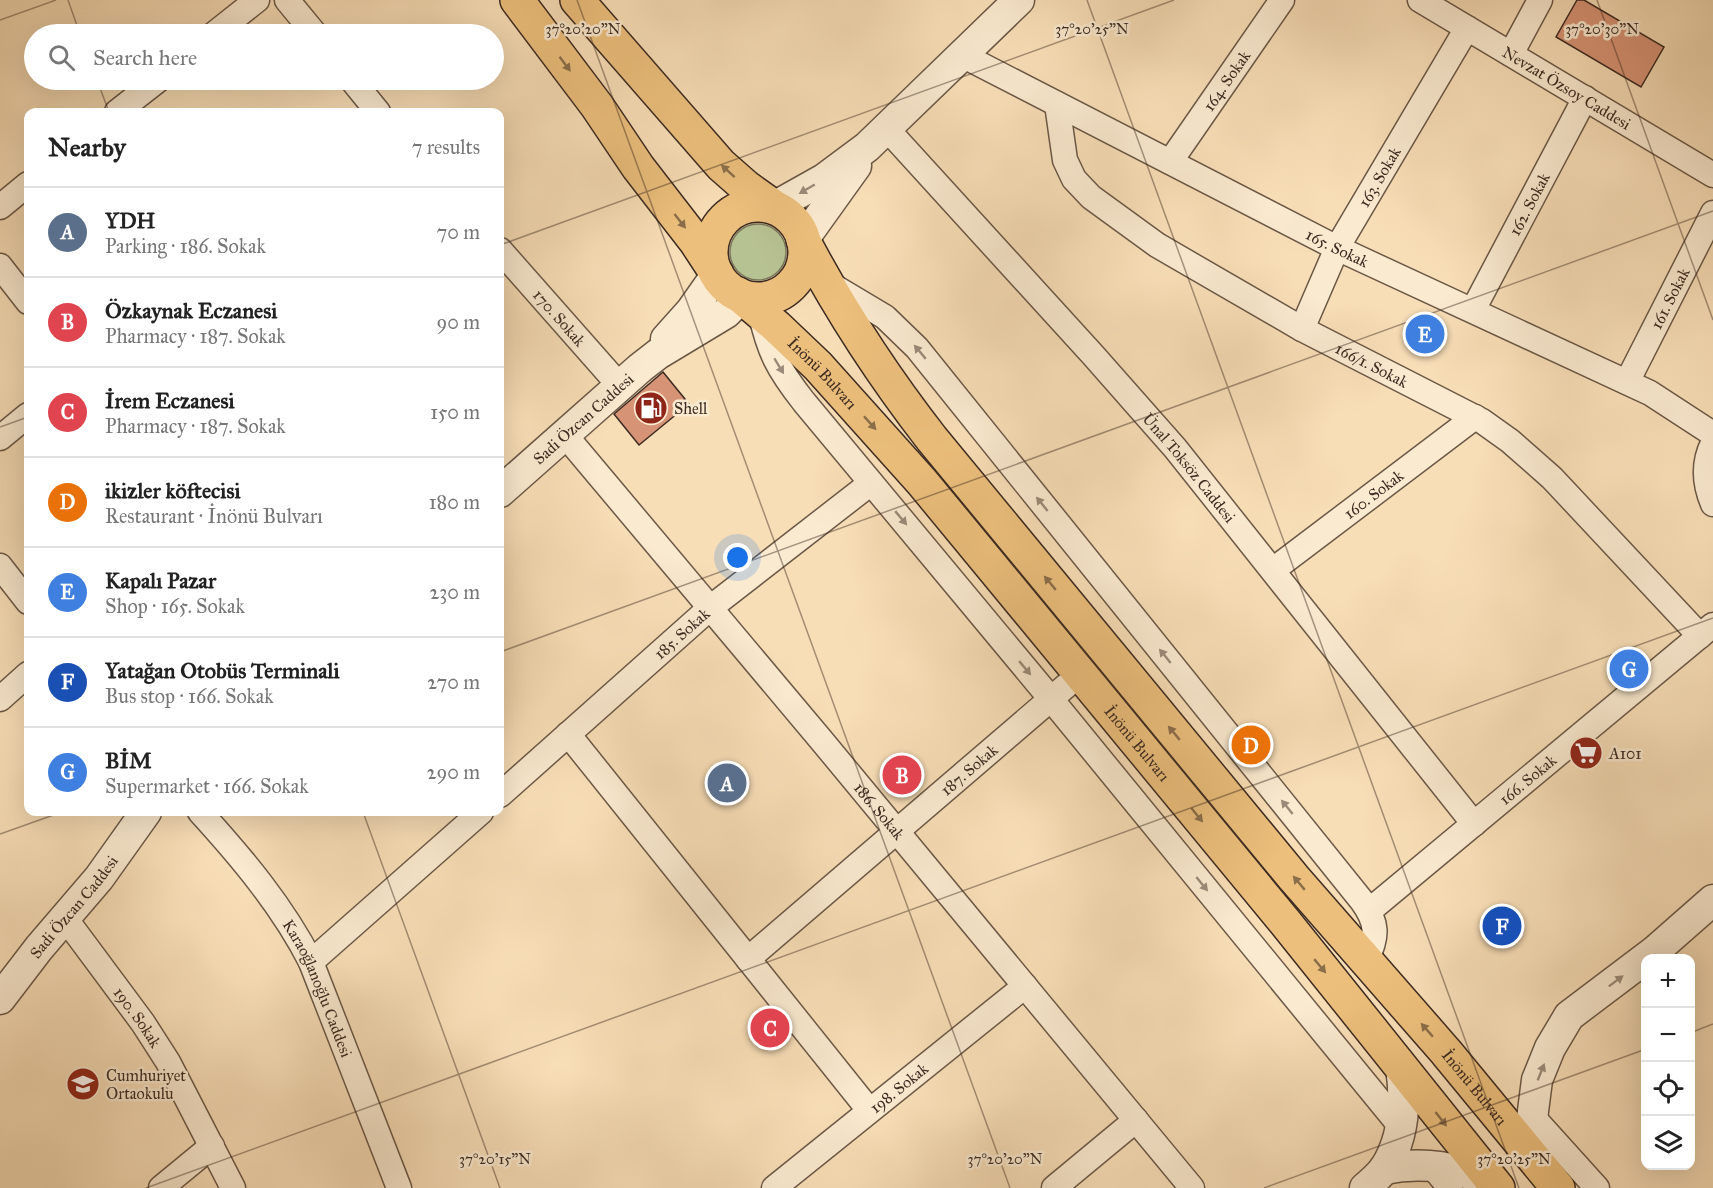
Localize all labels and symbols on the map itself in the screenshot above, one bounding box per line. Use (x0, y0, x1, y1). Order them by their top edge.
text: 37°20'20"N (545, 20, 621, 38)
text: 37°20'25"N (1055, 20, 1129, 38)
text: 37°20'30"N (1565, 20, 1639, 38)
street label: Nevzat Özsoy Caddesi (1499, 43, 1635, 134)
street label: 164. Sokak (1199, 46, 1255, 115)
one-way arrow (559, 55, 571, 71)
street label: 163. Sokak (1354, 143, 1405, 211)
one-way arrow (721, 165, 736, 178)
street label: 162. Sokak (1505, 169, 1554, 239)
one-way arrow (799, 184, 815, 195)
one-way arrow (673, 213, 686, 229)
street label: 165. Sokak (1303, 225, 1372, 272)
street label: 161. Sokak (1647, 264, 1694, 332)
street label: 170. Sokak (529, 285, 590, 351)
pin: E (1406, 312, 1444, 356)
street label: İnönü Bulvarı (784, 333, 861, 414)
street label: 166/1. Sokak (1332, 339, 1412, 392)
one-way arrow (914, 345, 927, 360)
one-way arrow (774, 358, 784, 375)
street label: Sadi Özcan Caddesi (529, 369, 638, 468)
fuel station icon: Shell (633, 390, 669, 426)
place label: Shell (674, 399, 708, 418)
street label: Ünal Toksöz Caddesi (1138, 408, 1240, 527)
one-way arrow (863, 415, 876, 430)
street label: 160. Sokak (1340, 465, 1408, 523)
one-way arrow (1037, 496, 1049, 511)
one-way arrow (894, 510, 907, 525)
your location (723, 543, 752, 572)
one-way arrow (1043, 575, 1056, 591)
street label: 185. Sokak (650, 604, 714, 663)
pin: G (1610, 646, 1648, 692)
one-way arrow (1159, 648, 1171, 663)
one-way arrow (1019, 660, 1032, 676)
street label: İnönü Bulvarı (1100, 701, 1174, 786)
pin: D (1232, 722, 1270, 768)
one-way arrow (1168, 726, 1181, 741)
supermarket icon: A101 (1568, 735, 1604, 771)
street label: 187. Sokak (937, 740, 1002, 799)
place label: A101 (1608, 744, 1642, 763)
street label: 166. Sokak (1495, 750, 1561, 809)
pin: B (882, 752, 922, 798)
pin: A (708, 760, 746, 806)
street label: 186. Sokak (850, 778, 909, 844)
one-way arrow (1281, 800, 1294, 815)
one-way arrow (1190, 807, 1203, 823)
street label: Sadi Özcan Caddesi (26, 852, 122, 962)
one-way arrow (1196, 876, 1209, 892)
one-way arrow (1293, 876, 1306, 891)
pin: F (1482, 904, 1522, 948)
street label: Karaoğlanoğlu Caddesi (279, 916, 356, 1061)
one-way arrow (1313, 958, 1326, 974)
one-way arrow (1608, 975, 1623, 987)
street label: 190. Sokak (109, 983, 166, 1052)
pin: C (750, 1006, 790, 1050)
one-way arrow (1421, 1023, 1434, 1038)
street label: İnönü Bulvarı (1438, 1045, 1512, 1130)
street label: 198. Sokak (866, 1059, 932, 1117)
one-way arrow (1536, 1062, 1546, 1080)
school or university icon: Cumhuriyet Ortaokulu (65, 1066, 101, 1102)
place label: Cumhuriyet Ortaokulu (106, 1066, 186, 1103)
one-way arrow (1435, 1111, 1447, 1126)
text: 37°20'15"N (459, 1150, 531, 1168)
text: 37°20'20"N (967, 1150, 1043, 1168)
text: 37°20'25"N (1477, 1150, 1551, 1168)

